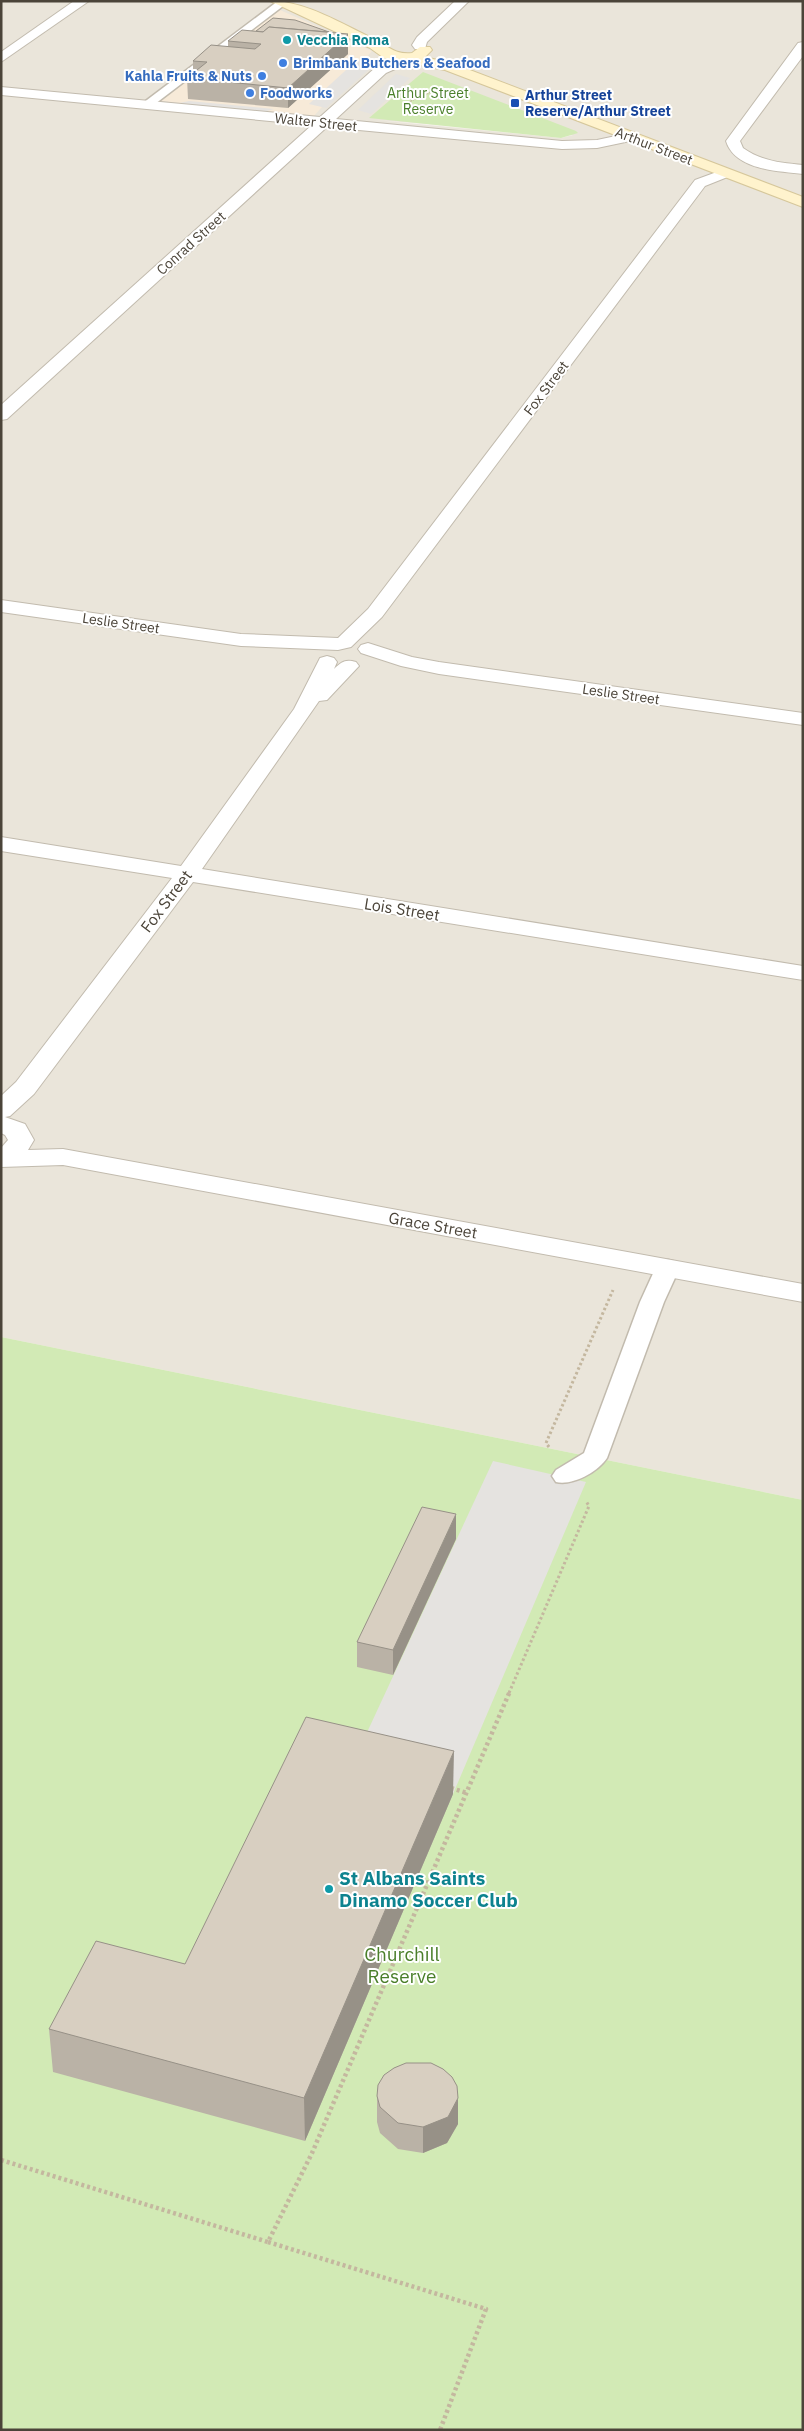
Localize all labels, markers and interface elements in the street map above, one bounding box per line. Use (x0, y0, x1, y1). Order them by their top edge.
place label: Vecchia Roma (297, 31, 389, 49)
marker: Vecchia Roma (281, 34, 293, 46)
place label: Brimbank Butchers & Seafood (293, 54, 490, 72)
marker: Brimbank Butchers & Seafood (277, 57, 289, 69)
place label: Kahla Fruits & Nuts (125, 67, 252, 85)
marker: Kahla Fruits & Nuts (256, 70, 268, 82)
place label: Foodworks (260, 84, 332, 102)
park label: Arthur Street Reserve (387, 84, 469, 118)
place label: Arthur Street Reserve/Arthur Street (525, 86, 671, 120)
marker: Foodworks (244, 87, 256, 99)
marker: Arthur Street Reserve/Arthur Street (509, 97, 521, 109)
street label: Walter Street (274, 109, 358, 135)
street label: Arthur Street (613, 123, 695, 169)
street label: Conrad Street (153, 207, 229, 279)
street label: Fox Street (520, 357, 572, 419)
street label: Leslie Street (81, 609, 161, 637)
street label: Leslie Street (581, 680, 661, 708)
street label: Fox Street (136, 866, 196, 936)
street label: Lois Street (363, 893, 441, 925)
street label: Grace Street (387, 1207, 479, 1243)
place label: St Albans Saints Dinamo Soccer Club (339, 1866, 518, 1912)
marker: St Albans Saints Dinamo Soccer Club (323, 1883, 335, 1895)
park label: Churchill Reserve (364, 1942, 440, 1988)

